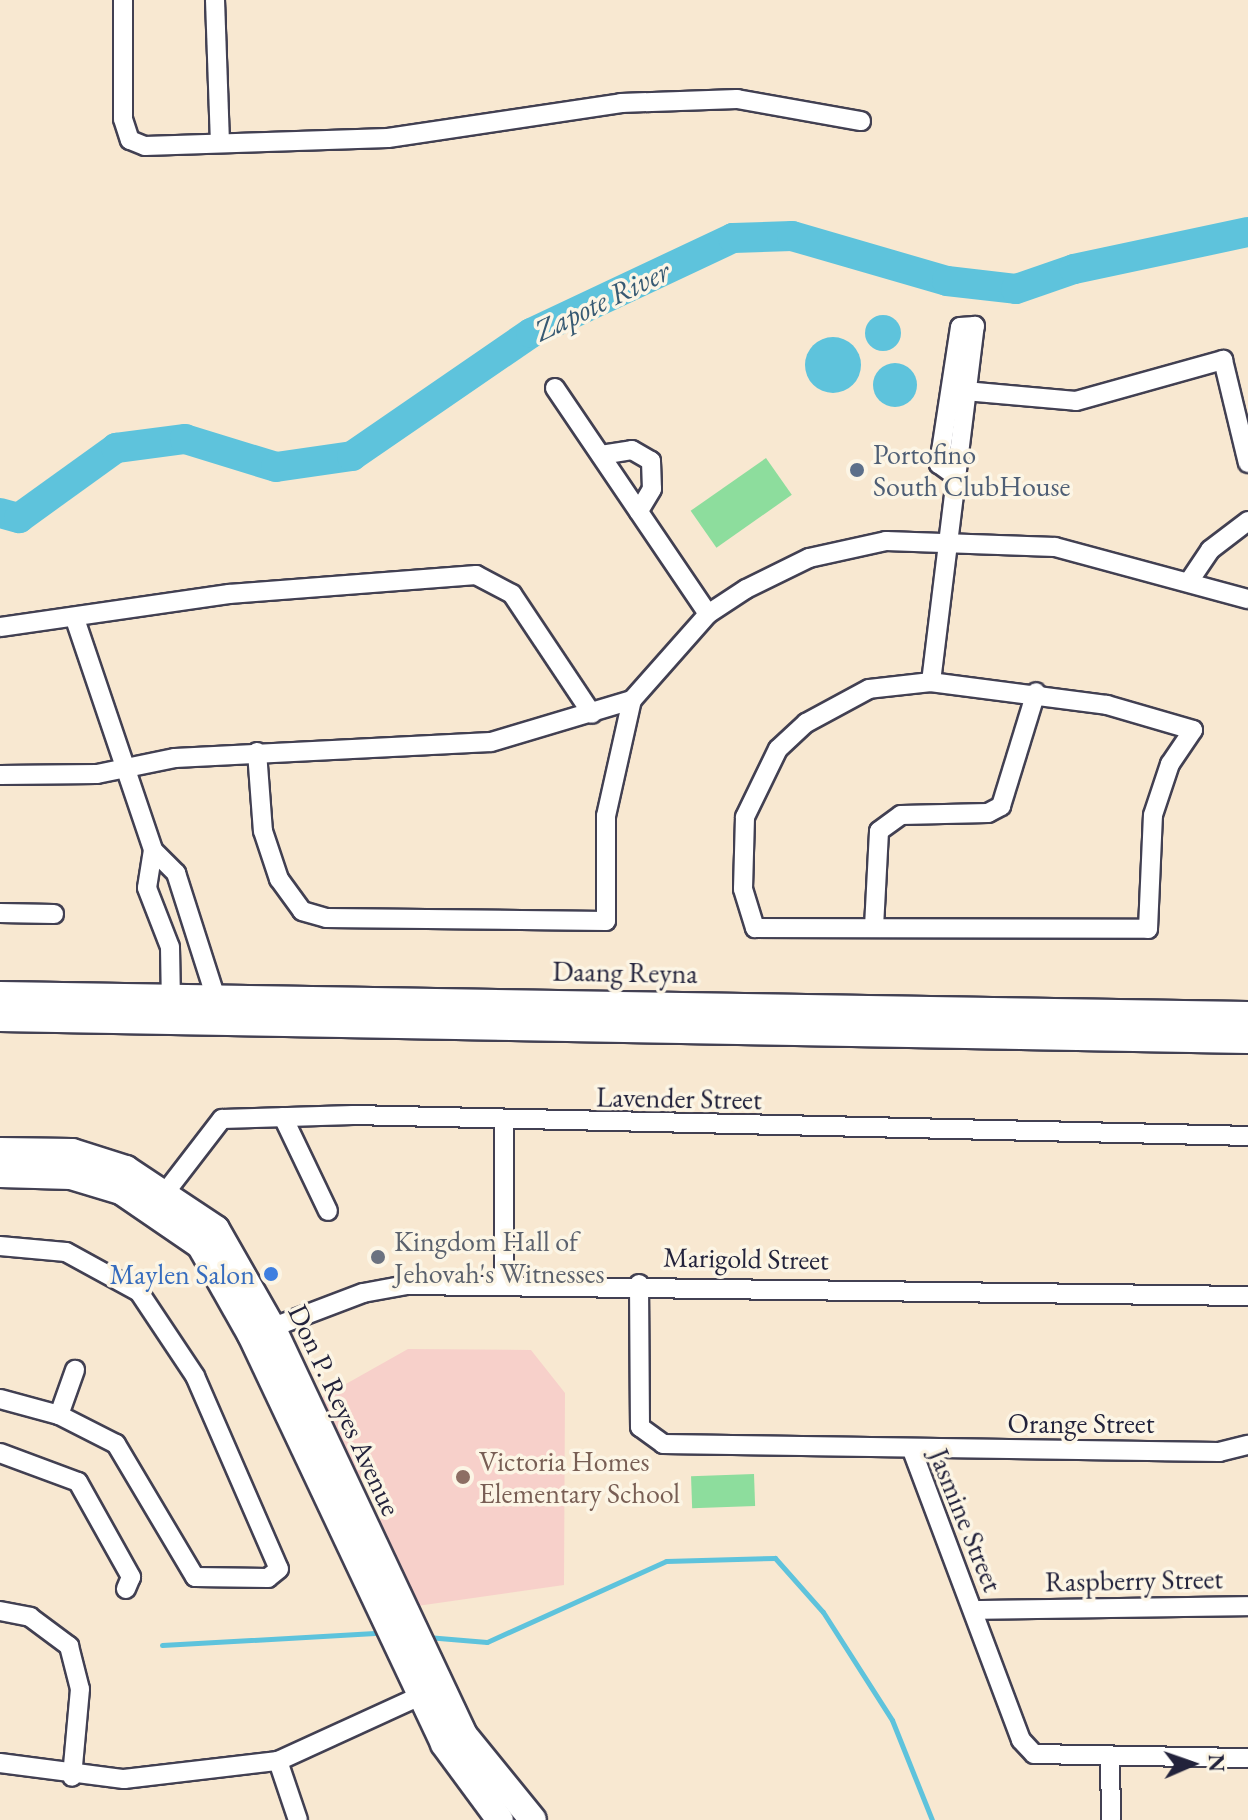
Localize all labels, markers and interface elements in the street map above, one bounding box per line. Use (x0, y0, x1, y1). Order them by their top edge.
water label: Zapote River (528, 253, 676, 349)
place label: Portofino South ClubHouse (873, 437, 1070, 503)
marker: Portofino South ClubHouse (848, 461, 866, 479)
street label: Daang Reyna (552, 954, 698, 990)
street label: Lavender Street (596, 1080, 762, 1116)
place label: Kingdom Hall of Jehovah's Witnesses (394, 1224, 604, 1290)
street label: Marigold Street (663, 1240, 829, 1276)
marker: Kingdom Hall of Jehovah's Witnesses (369, 1248, 387, 1266)
place label: Maylen Salon (110, 1257, 255, 1291)
marker: Maylen Salon (262, 1265, 280, 1283)
street label: Don P. Reyes Avenue (281, 1299, 409, 1521)
street label: Orange Street (1008, 1406, 1154, 1440)
place label: Victoria Homes Elementary School (479, 1444, 680, 1510)
street label: Jasmine Street (922, 1444, 1010, 1596)
marker: Victoria Homes Elementary School (454, 1468, 472, 1486)
street label: Raspberry Street (1045, 1562, 1223, 1598)
north arrow (1152, 1724, 1232, 1804)
text: N (1202, 1754, 1231, 1773)

